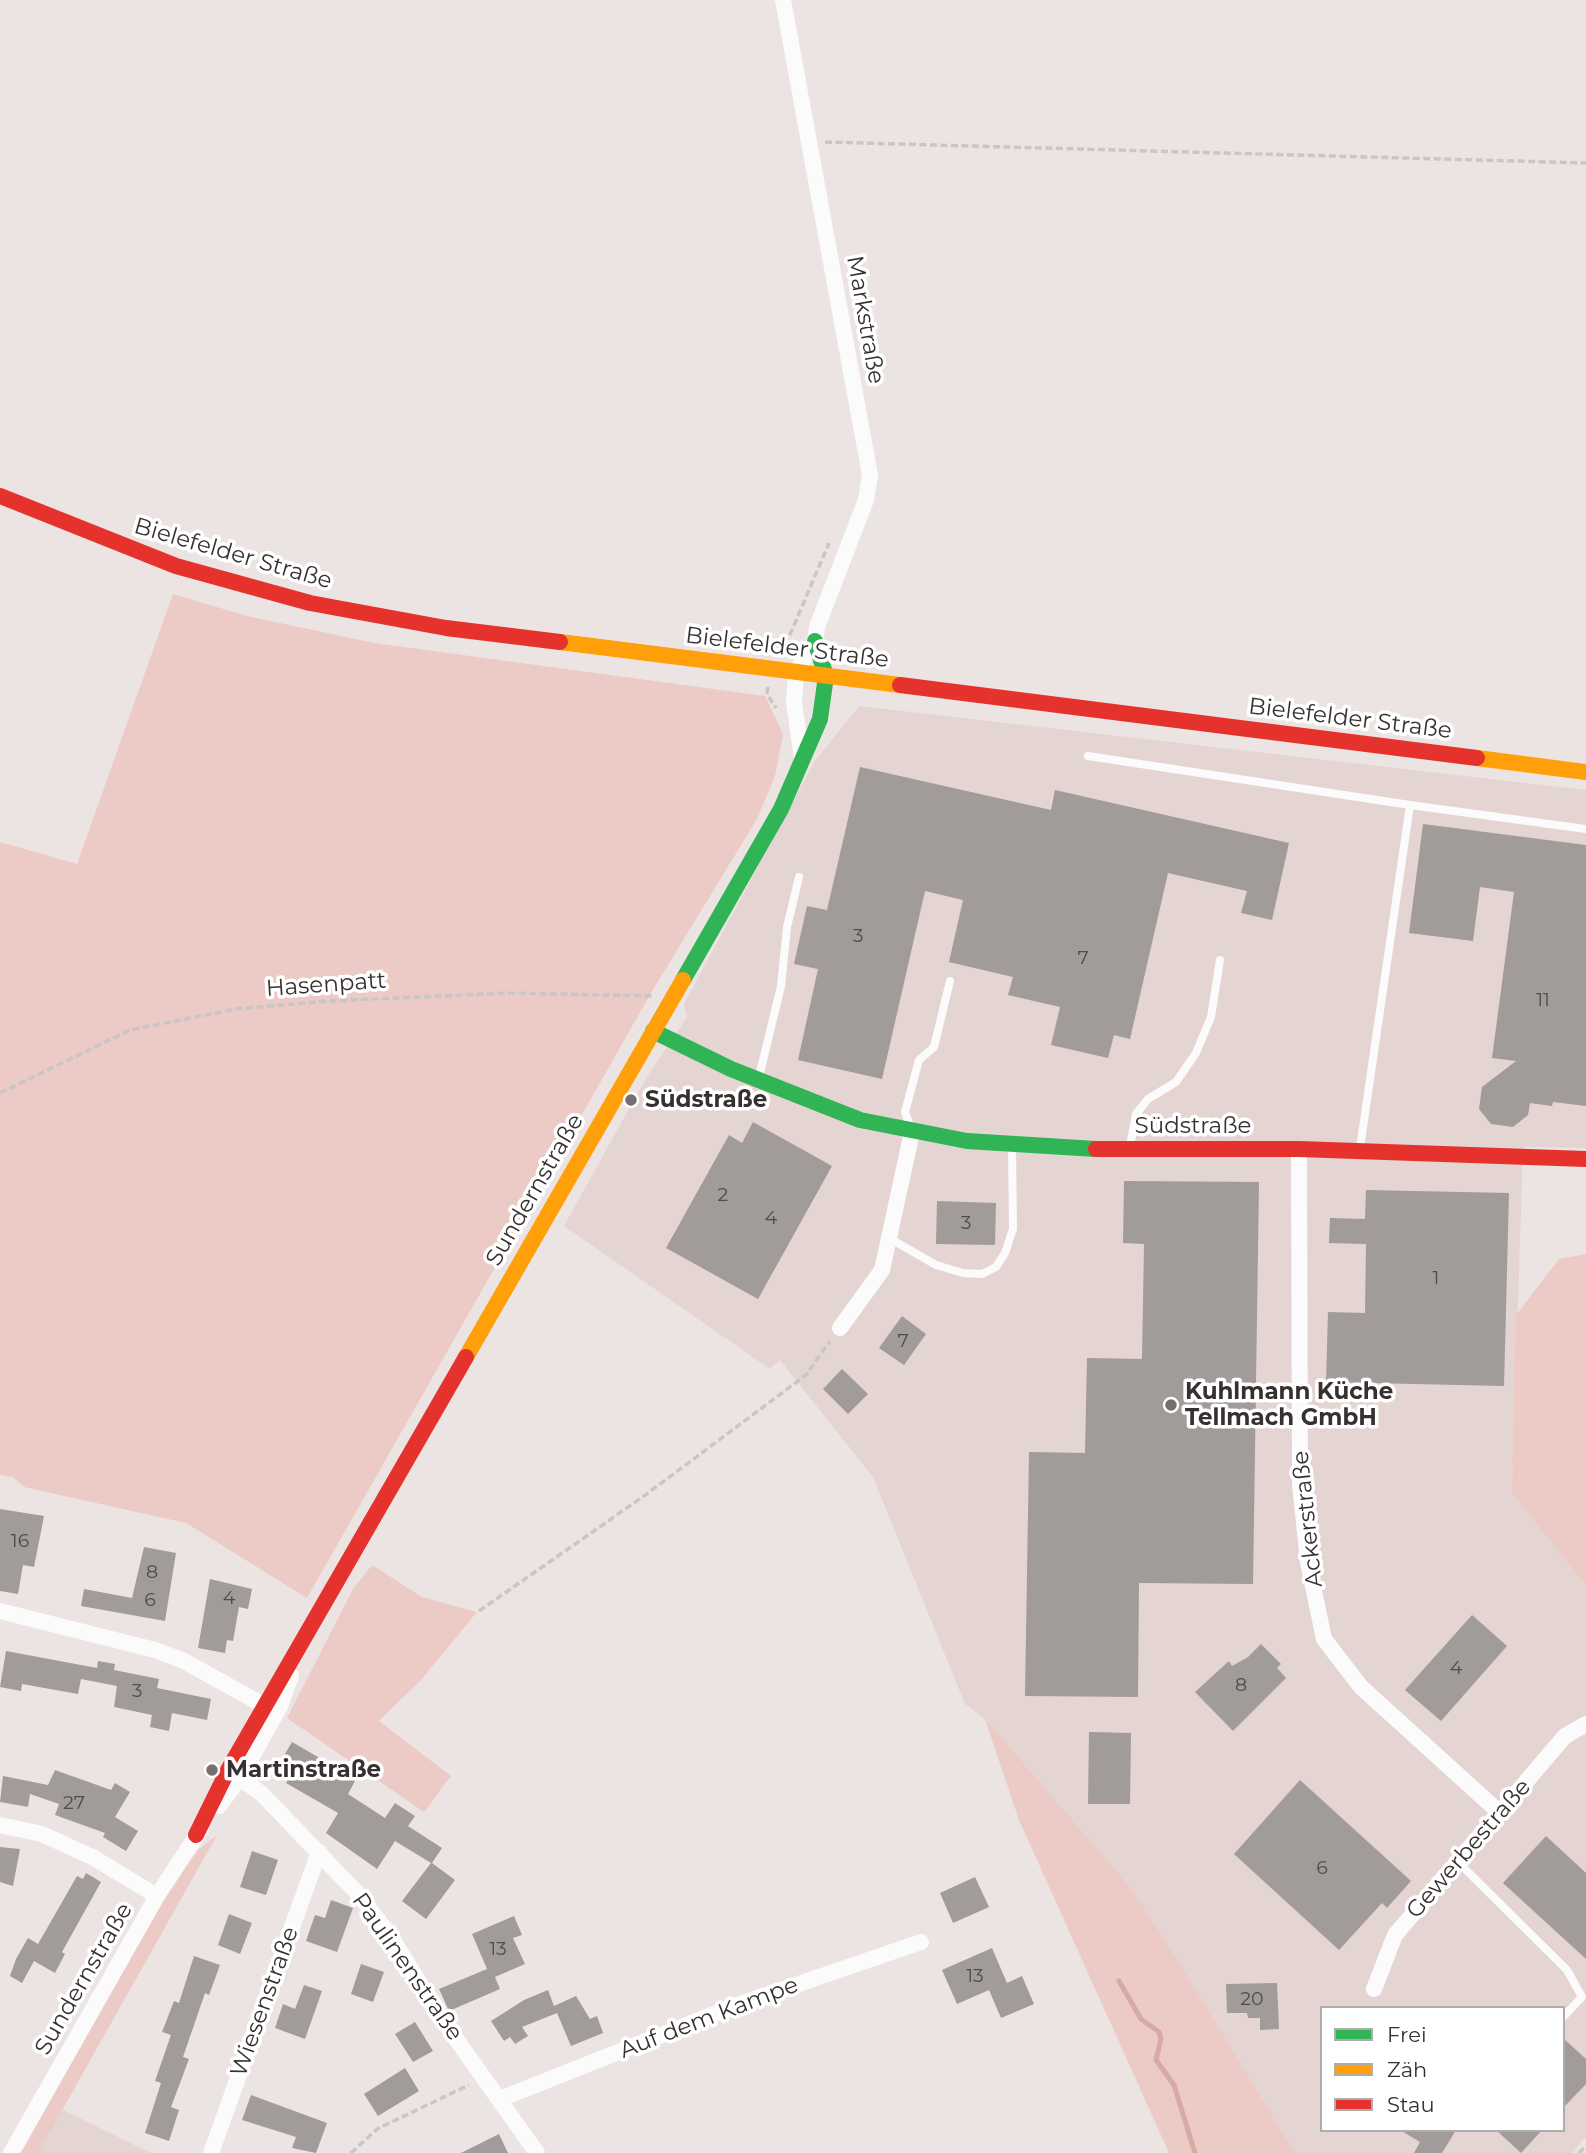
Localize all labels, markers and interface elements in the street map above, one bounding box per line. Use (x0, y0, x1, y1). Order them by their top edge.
street label: Markstraße (840, 254, 890, 386)
street label: Bielefelder Straße (131, 513, 335, 595)
street label: Bielefelder Straße (684, 622, 890, 674)
street label: Bielefelder Straße (1247, 693, 1453, 745)
house number: 3 (853, 925, 863, 947)
house number: 7 (1077, 947, 1089, 969)
street label: Hasenpatt (265, 967, 387, 1003)
house number: 11 (1536, 989, 1550, 1011)
place label: Südstraße (645, 1086, 767, 1114)
marker: Südstraße (623, 1092, 639, 1108)
street label: Sundernstraße (480, 1109, 590, 1271)
street label: Südstraße (1135, 1112, 1251, 1140)
house number: 2 (718, 1184, 728, 1206)
house number: 4 (765, 1207, 777, 1229)
house number: 3 (961, 1212, 971, 1234)
house number: 1 (1433, 1267, 1439, 1289)
house number: 7 (897, 1330, 909, 1352)
place label: Kuhlmann Küche Tellmach GmbH (1185, 1378, 1393, 1432)
marker: Kuhlmann Küche Tellmach GmbH (1163, 1397, 1179, 1413)
street label: Ackerstraße (1287, 1449, 1329, 1589)
house number: 16 (11, 1530, 29, 1552)
house number: 8 (146, 1561, 158, 1583)
house number: 4 (223, 1587, 235, 1609)
house number: 6 (144, 1589, 156, 1611)
house number: 4 (1450, 1657, 1462, 1679)
house number: 8 (1235, 1674, 1247, 1696)
house number: 3 (132, 1680, 142, 1702)
place label: Martinstraße (226, 1756, 381, 1784)
marker: Martinstraße (204, 1762, 220, 1778)
street label: Gewerbestraße (1401, 1774, 1537, 1924)
house number: 27 (63, 1792, 85, 1814)
house number: 6 (1316, 1857, 1328, 1879)
street label: Paulinenstraße (346, 1888, 468, 2046)
street label: Sundernstraße (29, 1898, 139, 2060)
street label: Wiesenstraße (225, 1923, 305, 2081)
house number: 13 (489, 1938, 507, 1960)
house number: 13 (966, 1965, 984, 1987)
street label: Auf dem Kampe (616, 1971, 802, 2065)
house number: 20 (1240, 1988, 1264, 2010)
legend (1320, 2006, 1565, 2132)
text: Frei (1387, 2022, 1427, 2047)
text: Zäh (1387, 2057, 1427, 2082)
text: Stau (1387, 2092, 1435, 2117)

